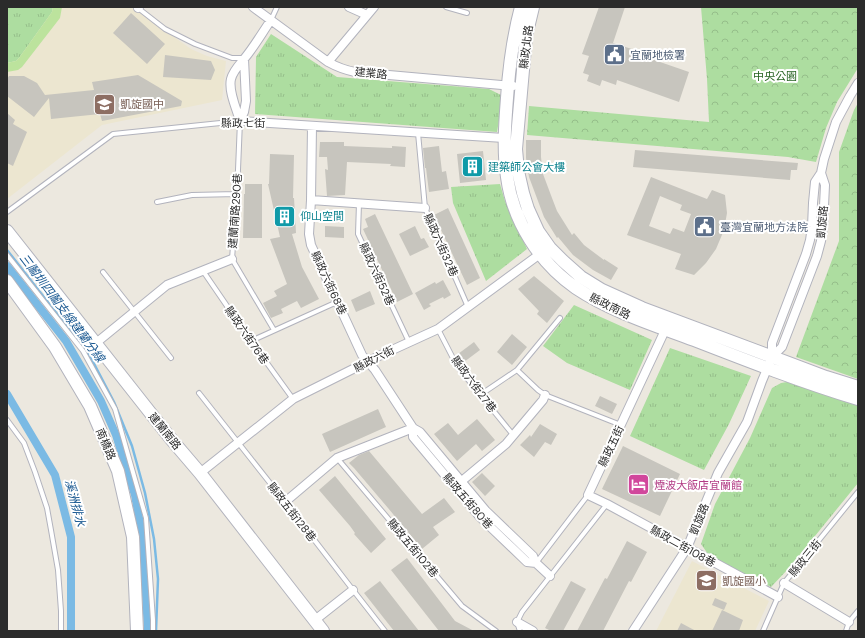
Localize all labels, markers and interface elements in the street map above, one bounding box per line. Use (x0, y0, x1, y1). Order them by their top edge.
street label: 縣政北路 (516, 24, 536, 70)
public building icon: 宜蘭地檢署 (601, 42, 627, 68)
place label: 宜蘭地檢署 (630, 48, 685, 62)
street label: 建業路 (354, 64, 388, 82)
park label: 中央公園 (753, 69, 797, 83)
school or university icon: 凱旋國中 (92, 91, 118, 117)
place label: 凱旋國中 (120, 97, 164, 111)
street label: 縣政七街 (221, 116, 265, 130)
building icon: 建築師公會大樓 (459, 154, 485, 180)
place label: 建築師公會大樓 (488, 160, 565, 174)
street label: 建蘭南路290巷 (225, 173, 245, 249)
building icon: 仰山空間 (272, 203, 298, 229)
street label: 凱旋路 (814, 205, 830, 239)
place label: 仰山空間 (300, 209, 344, 223)
street label: 縣政六街32巷 (421, 211, 461, 279)
public building icon: 臺灣宜蘭地方法院 (692, 214, 718, 240)
place label: 臺灣宜蘭地方法院 (720, 220, 808, 234)
street label: 縣政六街52巷 (356, 240, 398, 308)
street label: 縣政六街68巷 (308, 249, 350, 317)
water label: 三鬮圳四鬮支線建蘭分線 (16, 250, 109, 367)
street label: 縣政南路 (587, 290, 633, 322)
street label: 縣政六街76巷 (222, 303, 272, 367)
street label: 縣政六街 (351, 343, 397, 375)
street label: 縣政六街27巷 (448, 353, 500, 415)
street label: 建蘭南路 (146, 409, 184, 453)
street label: 縣政五街 (595, 423, 627, 469)
street label: 南橋路 (93, 426, 119, 462)
street label: 縣政五街80巷 (440, 470, 496, 532)
hotel icon: 煙波大飯店宜蘭館 (626, 472, 652, 498)
water label: 溪洲排水 (61, 478, 89, 529)
place label: 煙波大飯店宜蘭館 (654, 478, 742, 492)
street label: 縣政五街128巷 (265, 480, 319, 544)
street label: 凱旋路 (686, 501, 712, 537)
street label: 縣政五街102巷 (384, 516, 442, 580)
street label: 縣政二街108巷 (648, 522, 718, 570)
street label: 縣政三街 (786, 536, 824, 580)
school or university icon: 凱旋國小 (693, 568, 719, 594)
place label: 凱旋國小 (722, 574, 766, 588)

